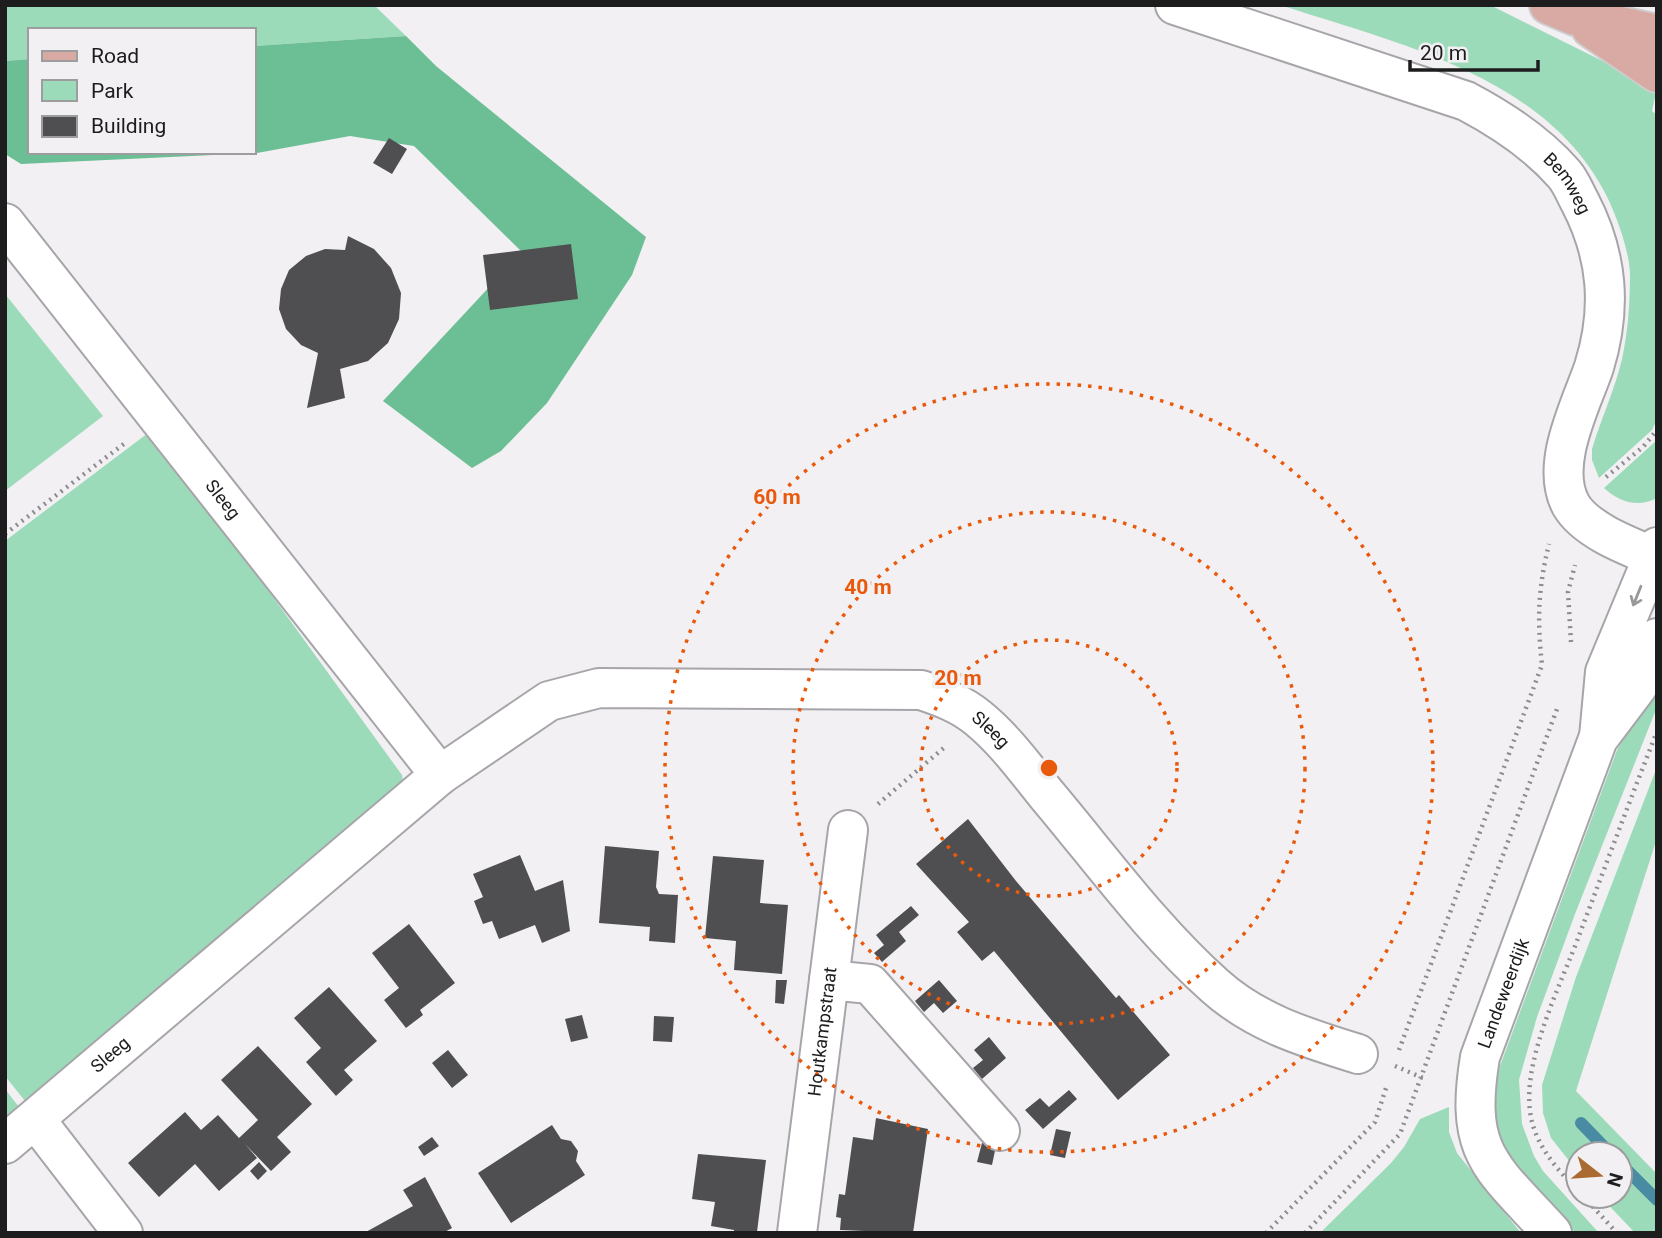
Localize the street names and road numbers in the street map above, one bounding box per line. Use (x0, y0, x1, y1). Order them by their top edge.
street label: Bemweg (1540, 148, 1595, 217)
street label: Sleeg (201, 475, 245, 523)
street label: Sleeg (968, 706, 1014, 752)
street label: Landeweerdijk (1473, 934, 1533, 1051)
street label: Houtkampstraat (803, 966, 841, 1097)
street label: Sleeg (86, 1032, 134, 1077)

